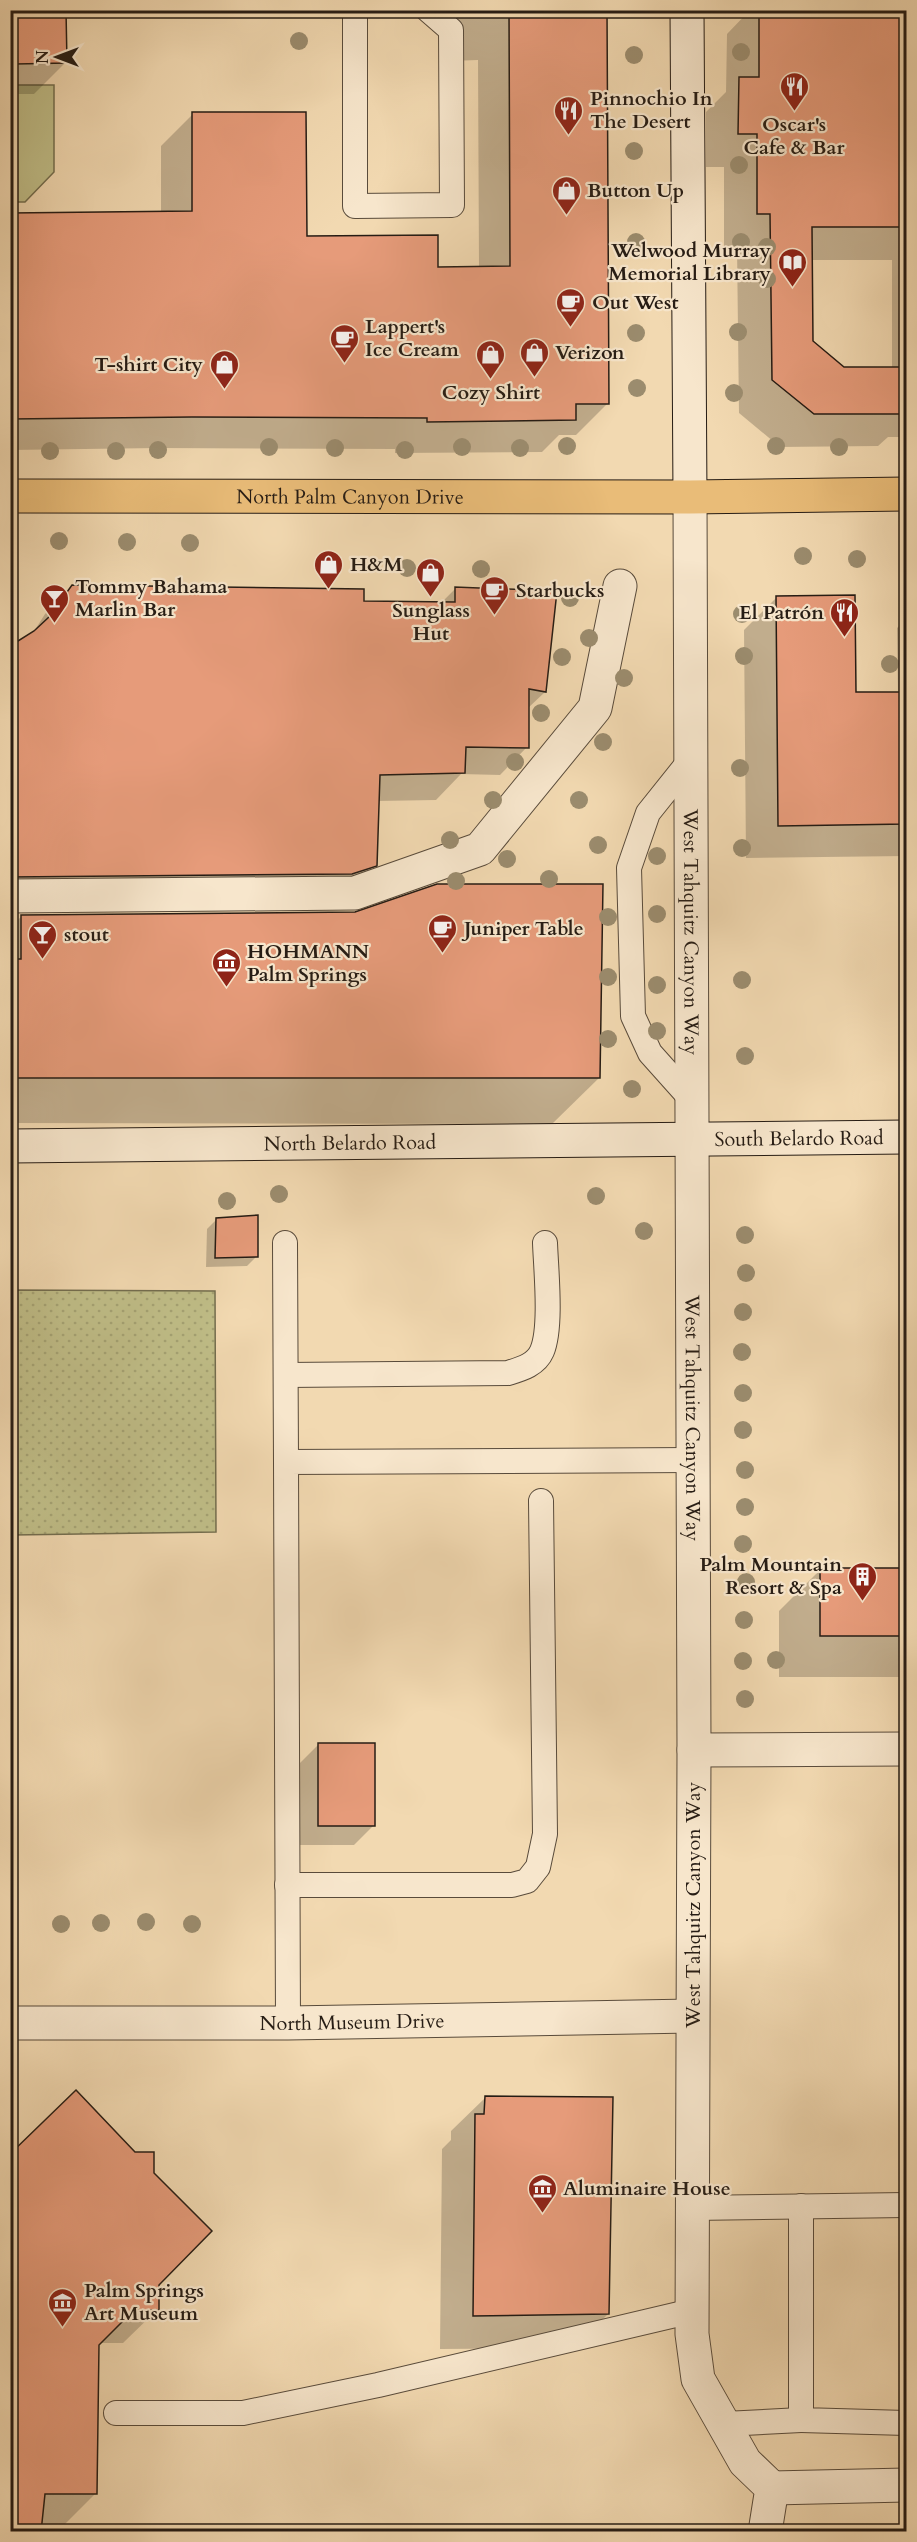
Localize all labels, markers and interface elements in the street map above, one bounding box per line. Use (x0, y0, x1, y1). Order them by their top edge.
north arrow (27, 27, 87, 87)
text: N (32, 50, 54, 64)
restaurant icon: Oscar's Cafe & Bar (778, 70, 810, 112)
place label: Pinnochio In The Desert (590, 85, 713, 135)
restaurant icon: Pinnochio In The Desert (553, 94, 585, 136)
place label: Oscar's Cafe & Bar (744, 111, 845, 161)
shop icon: Button Up (550, 174, 582, 216)
place label: Button Up (587, 177, 684, 204)
place label: Welwood Murray Memorial Library (608, 237, 772, 287)
library icon: Welwood Murray Memorial Library (776, 246, 808, 288)
cafe icon: Out West (555, 286, 587, 328)
place label: Out West (592, 289, 678, 316)
place label: Lappert's Ice Cream (365, 313, 460, 363)
cafe icon: Lappert's Ice Cream (328, 322, 360, 364)
shop icon: Verizon (518, 336, 550, 378)
shop icon: Cozy Shirt (475, 338, 507, 380)
place label: Verizon (555, 339, 625, 366)
shop icon: T-shirt City (208, 348, 240, 390)
place label: T-shirt City (94, 351, 204, 378)
place label: Cozy Shirt (442, 379, 540, 406)
street label: North Palm Canyon Drive (236, 483, 464, 510)
shop icon: H&M (313, 548, 345, 590)
place label: H&M (350, 551, 403, 578)
shop icon: Sunglass Hut (415, 556, 447, 598)
place label: Tommy Bahama Marlin Bar (75, 573, 228, 623)
cafe icon: Starbucks (479, 574, 511, 616)
place label: Starbucks (516, 577, 604, 604)
bar icon: Tommy Bahama Marlin Bar (38, 582, 70, 624)
restaurant icon: El Patrón (829, 596, 861, 638)
place label: Sunglass Hut (392, 597, 470, 647)
place label: El Patrón (739, 599, 824, 626)
street label: West Tahquitz Canyon Way (677, 808, 705, 1056)
cafe icon: Juniper Table (427, 912, 459, 954)
place label: Juniper Table (461, 915, 584, 942)
bar icon: stout (27, 918, 59, 960)
place label: stout (64, 921, 109, 948)
place label: HOHMANN Palm Springs (247, 938, 370, 988)
museum icon: HOHMANN Palm Springs (210, 946, 242, 988)
street label: South Belardo Road (714, 1124, 884, 1152)
street label: North Belardo Road (264, 1128, 437, 1157)
street label: West Tahquitz Canyon Way (679, 1294, 707, 1542)
place label: Palm Mountain Resort & Spa (700, 1551, 842, 1601)
building icon: Palm Mountain Resort & Spa (847, 1560, 879, 1602)
street label: West Tahquitz Canyon Way (680, 1781, 707, 2029)
street label: North Museum Drive (259, 2007, 445, 2037)
museum icon: Aluminaire House (526, 2172, 558, 2214)
place label: Aluminaire House (563, 2175, 731, 2202)
place label: Palm Springs Art Museum (84, 2277, 204, 2327)
museum icon: Palm Springs Art Museum (47, 2286, 79, 2328)

